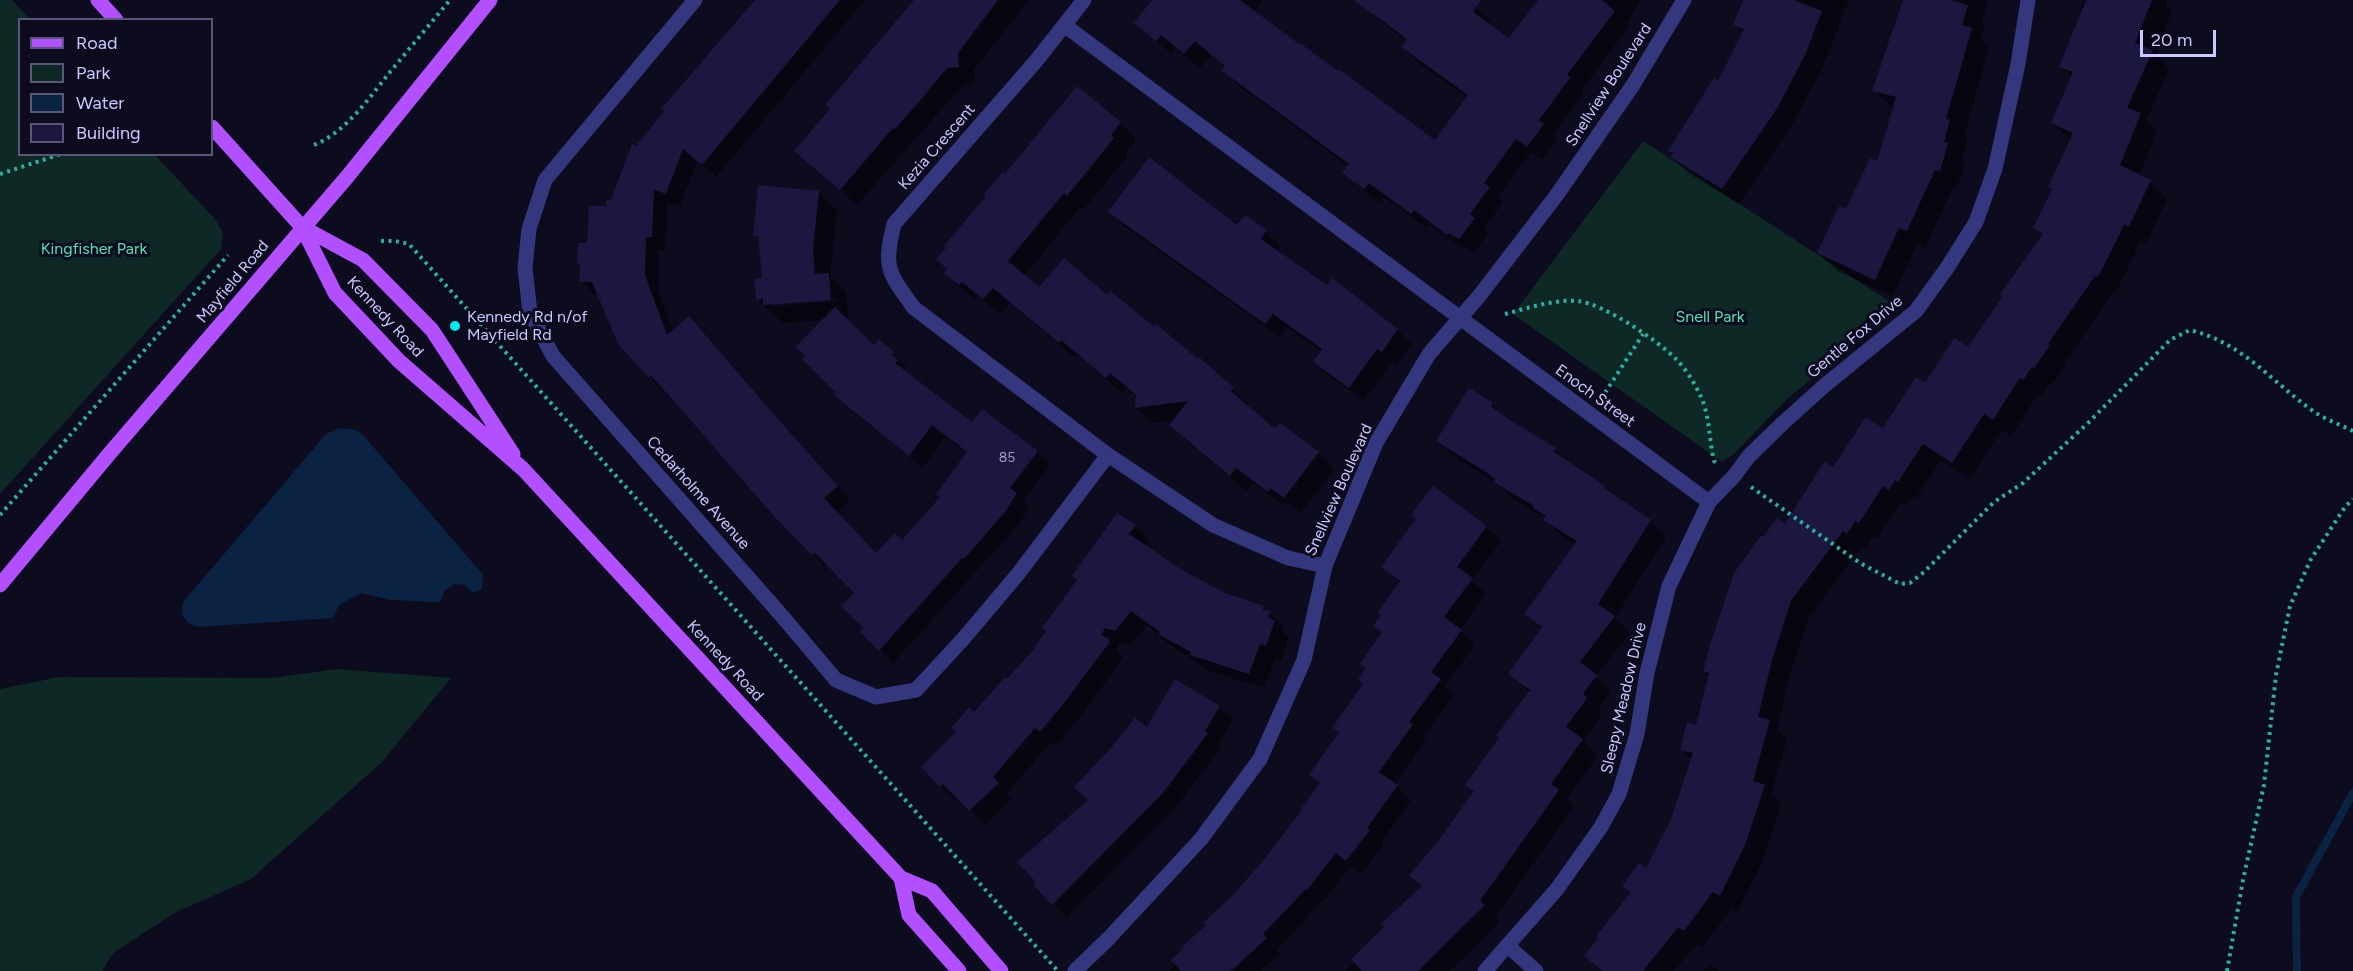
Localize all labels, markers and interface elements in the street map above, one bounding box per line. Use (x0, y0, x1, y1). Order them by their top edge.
legend (18, 18, 213, 156)
scale bar (2143, 18, 2220, 56)
street label: Snellview Boulevard (1562, 20, 1656, 150)
text: 20 m (2151, 29, 2192, 51)
text: Road (76, 32, 117, 54)
text: Park (76, 62, 110, 84)
text: Water (76, 92, 124, 114)
street label: Kezia Crescent (894, 100, 980, 194)
text: Building (76, 122, 141, 144)
street label: Mayfield Road (193, 237, 273, 327)
park label: Kingfisher Park (41, 239, 147, 259)
street label: Kennedy Road (343, 273, 427, 361)
street label: Gentle Fox Drive (1803, 292, 1907, 382)
place label: Kennedy Rd n/of Mayfield Rd (467, 307, 587, 345)
park label: Snell Park (1676, 307, 1744, 327)
marker: Kennedy Rd n/of Mayfield Rd (448, 319, 462, 333)
street label: Enoch Street (1551, 361, 1639, 431)
street label: Snellview Boulevard (1301, 421, 1377, 559)
street label: Cedarholme Avenue (642, 433, 754, 553)
house number: 85 (999, 450, 1015, 466)
street label: Kennedy Road (683, 617, 767, 705)
street label: Sleepy Meadow Drive (1597, 620, 1651, 776)

